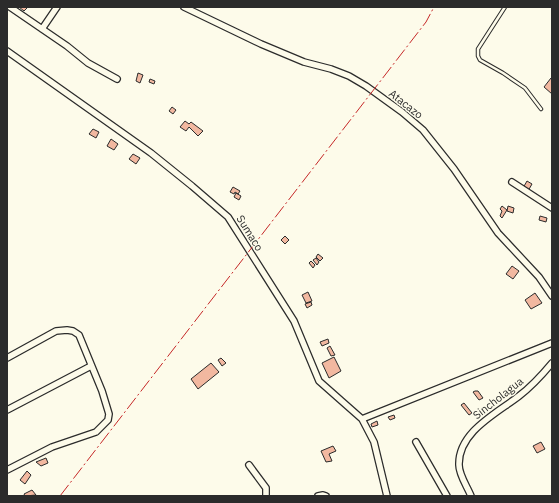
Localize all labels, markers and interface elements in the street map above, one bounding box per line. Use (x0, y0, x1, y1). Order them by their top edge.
street label: Atacazo (386, 86, 426, 122)
street label: Sumaco (234, 212, 266, 254)
street label: Sincholagua (470, 374, 526, 422)

